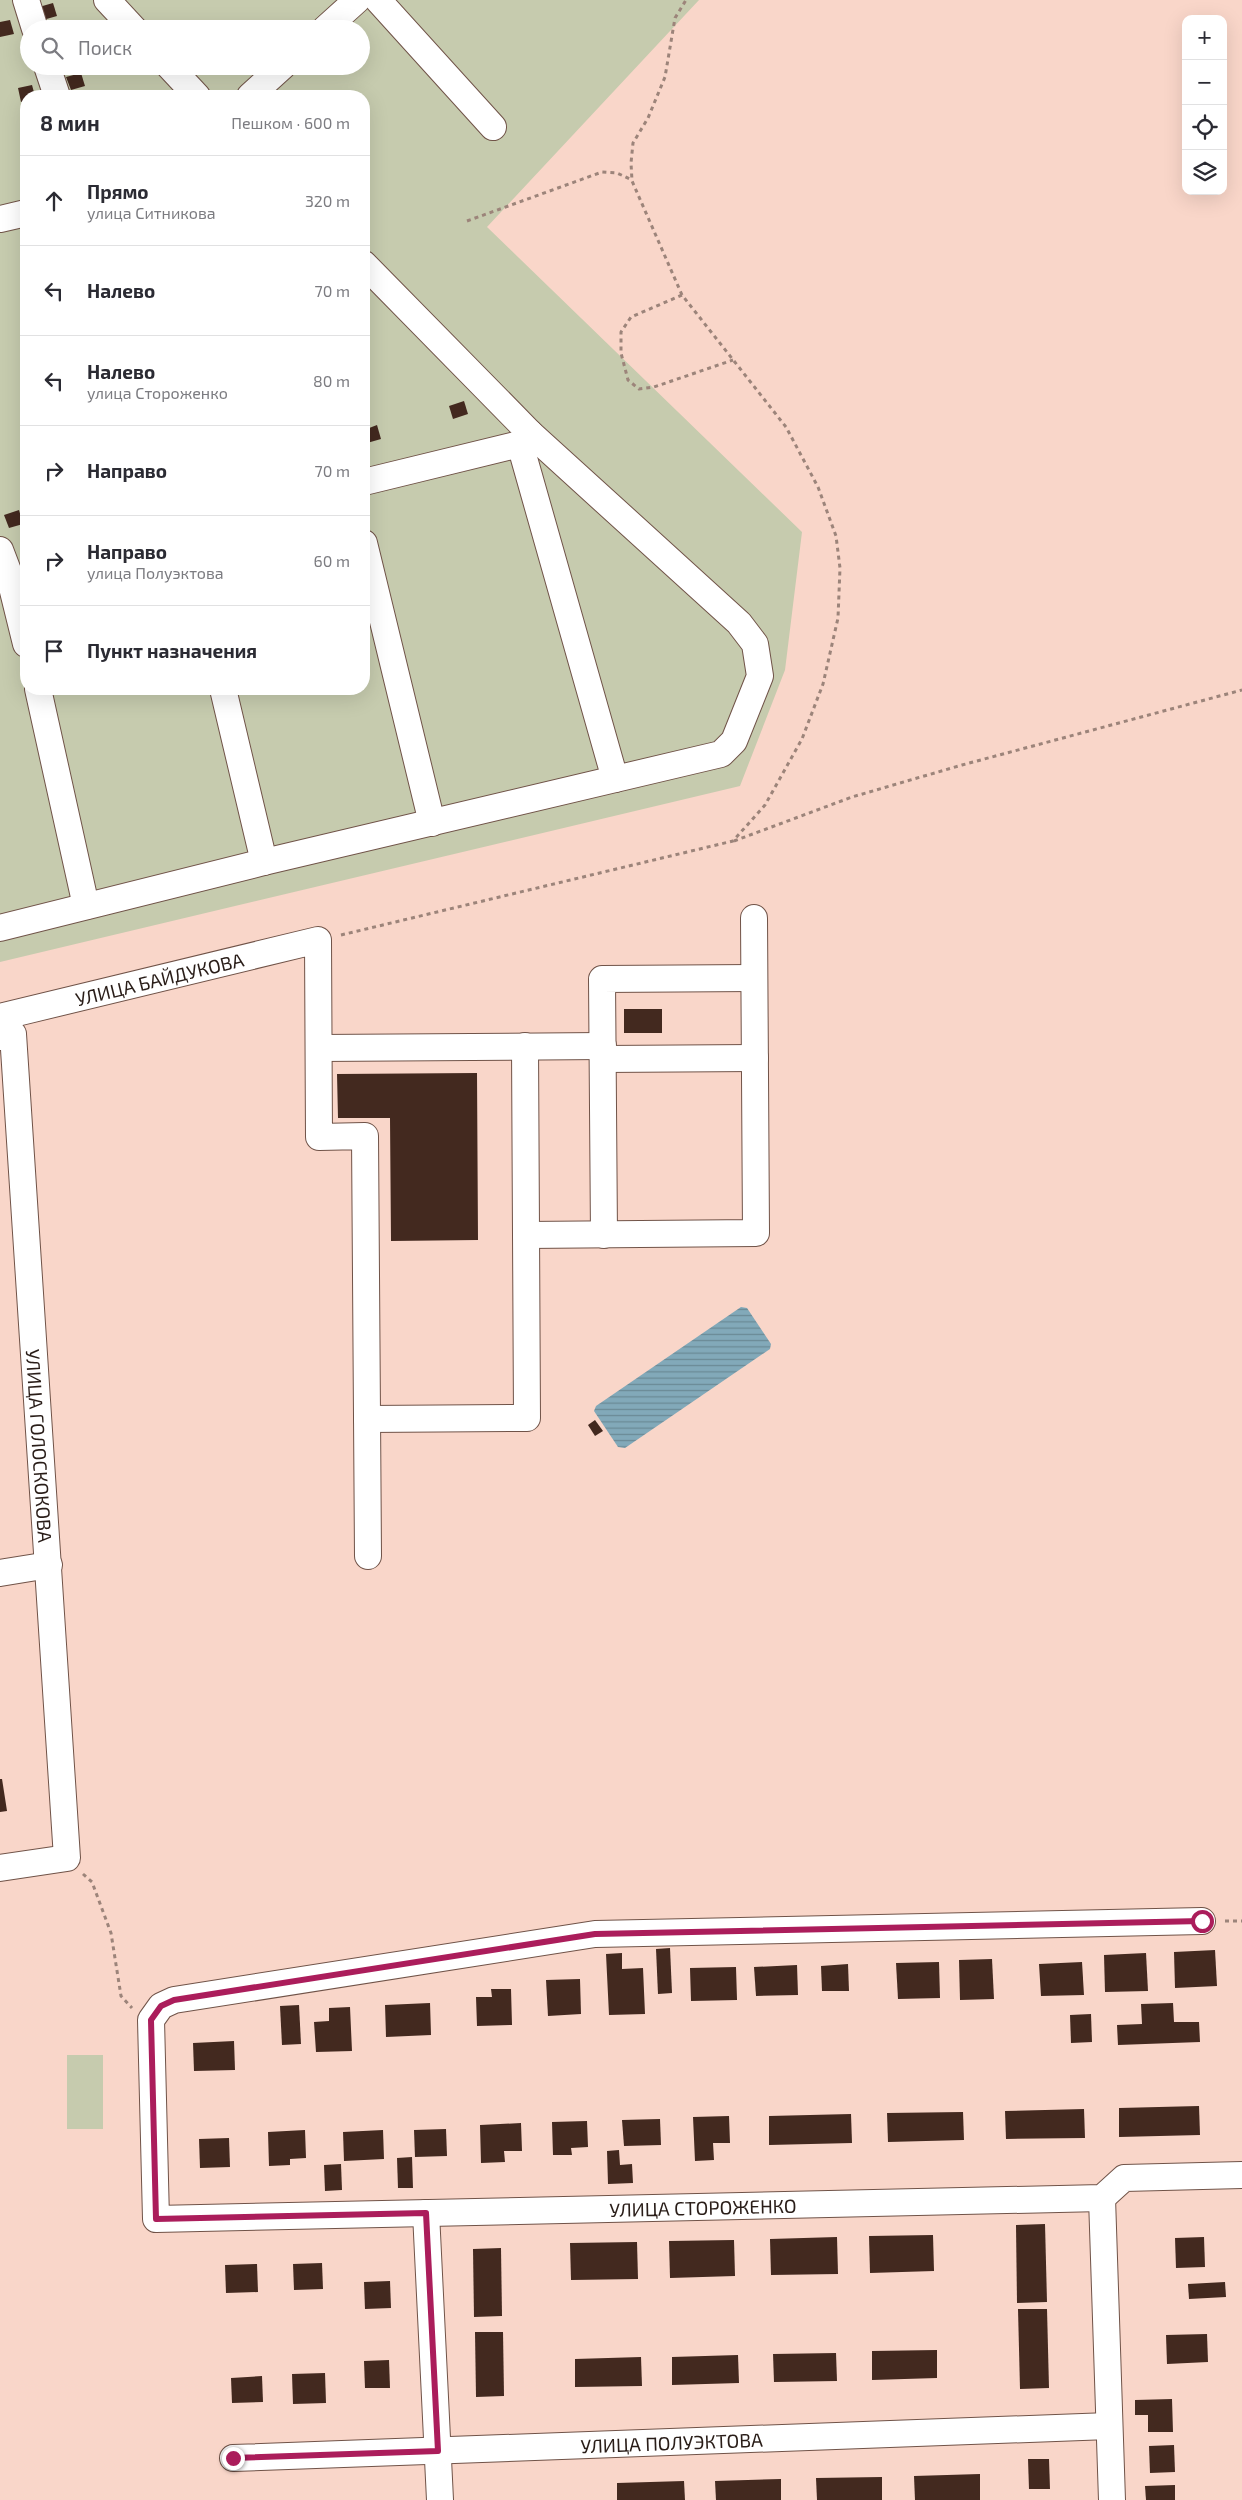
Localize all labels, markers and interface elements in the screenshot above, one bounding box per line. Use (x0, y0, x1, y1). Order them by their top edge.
map controls (1182, 15, 1227, 195)
button: + (1182, 15, 1227, 60)
search box (20, 20, 370, 75)
icon: search (38, 34, 66, 62)
text: Поиск (78, 36, 132, 59)
button: − (1182, 60, 1227, 105)
button: locate (1182, 105, 1227, 150)
text: 8 мин (40, 110, 100, 135)
text: Пешком · 600 m (231, 113, 350, 132)
button: layers (1182, 150, 1227, 195)
text: Прямо (87, 180, 149, 203)
icon: ahead (40, 187, 68, 215)
text: 320 m (305, 191, 350, 210)
text: улица Ситникова (87, 203, 216, 222)
icon: left (40, 277, 68, 305)
text: Налево (87, 279, 155, 302)
text: 70 m (315, 281, 350, 300)
text: Налево (87, 360, 155, 383)
icon: left (40, 367, 68, 395)
text: 80 m (313, 371, 350, 390)
text: улица Стороженко (87, 383, 228, 402)
icon: right (40, 457, 68, 485)
text: Направо (87, 459, 167, 482)
text: 70 m (315, 461, 350, 480)
text: Направо (87, 540, 167, 563)
icon: right (40, 547, 68, 575)
text: 60 m (314, 551, 350, 570)
text: улица Полуэктова (87, 563, 224, 582)
icon: arrive (40, 637, 68, 665)
text: Пункт назначения (87, 639, 257, 662)
street label: УЛИЦА БАЙДУКОВА (73, 947, 246, 1010)
street label: УЛИЦА ГОЛОСКОКОВА (22, 1348, 58, 1544)
route start (1191, 1910, 1214, 1933)
street label: УЛИЦА СТОРОЖЕНКО (609, 2193, 797, 2220)
street label: УЛИЦА ПОЛУЭКТОВА (580, 2427, 763, 2457)
route end (222, 2447, 245, 2470)

